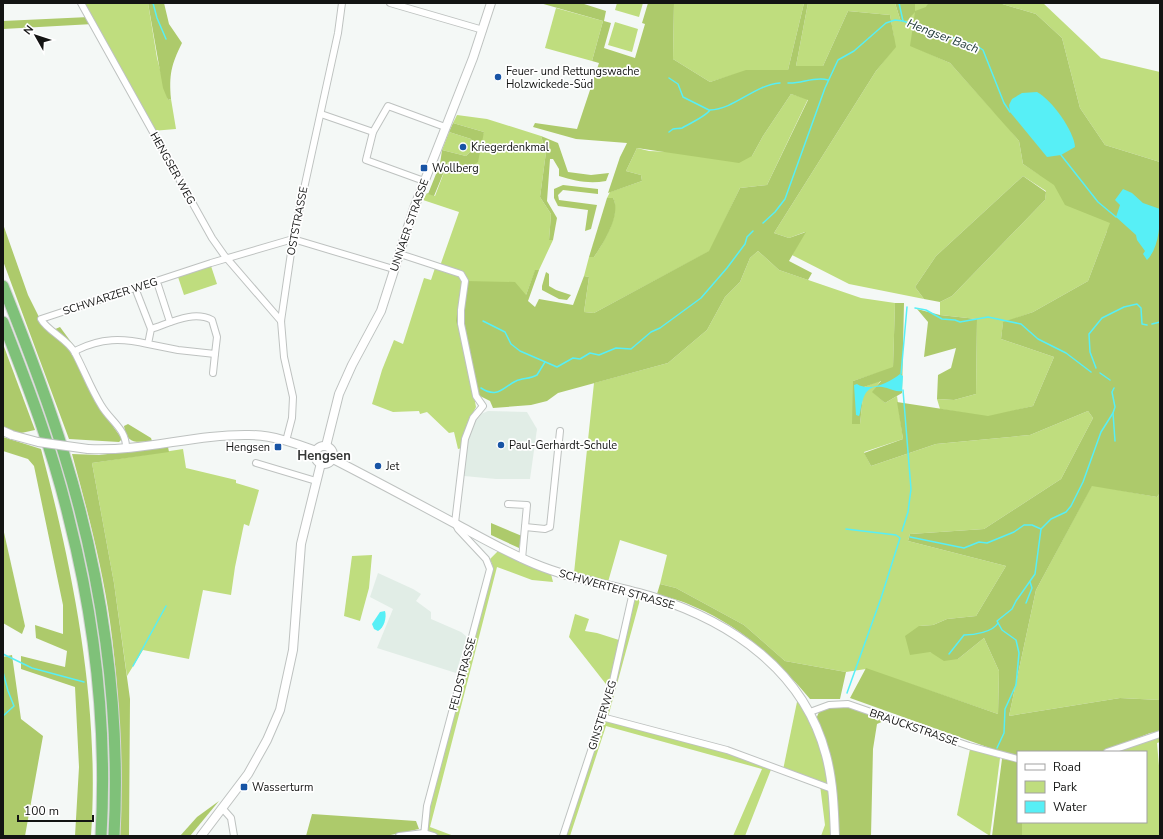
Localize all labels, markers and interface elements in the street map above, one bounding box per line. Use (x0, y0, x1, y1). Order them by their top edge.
water label: Hengser Bach (905, 15, 981, 57)
north arrow (16, 16, 56, 56)
text: N (20, 22, 37, 38)
place label: Feuer- und Rettungswache Holzwickede-Süd (506, 64, 640, 92)
marker: Feuer- und Rettungswache Holzwickede-Süd (493, 72, 503, 82)
street label: HENGSER WEG (146, 129, 199, 207)
place label: Kriegerdenkmal (471, 140, 550, 155)
marker: Kriegerdenkmal (458, 142, 468, 152)
place label: Wollberg (432, 161, 479, 176)
marker: Wollberg (419, 163, 429, 173)
street label: UNNAER STRASSE (387, 177, 432, 274)
street label: OSTSTRASSE (283, 185, 312, 257)
street label: SCHWARZER WEG (61, 274, 160, 319)
place label: Paul-Gerhardt-Schule (509, 438, 617, 453)
place label: Hengsen (226, 440, 270, 455)
marker: Paul-Gerhardt-Schule (496, 440, 506, 450)
marker: Hengsen (273, 442, 283, 452)
district label: Hengsen (297, 447, 351, 465)
place label: Jet (385, 459, 399, 474)
marker: Jet (373, 461, 383, 471)
street label: SCHWERTER STRASSE (557, 566, 677, 613)
street label: FELDSTRASSE (446, 636, 479, 712)
street label: GINSTERWEG (585, 678, 620, 752)
street label: BRAUCKSTRASSE (867, 705, 960, 750)
legend (1017, 751, 1147, 823)
text: Road (1053, 759, 1081, 775)
text: Park (1053, 779, 1078, 795)
place label: Wasserturm (252, 780, 313, 795)
marker: Wasserturm (239, 782, 249, 792)
scale bar (18, 797, 93, 823)
text: Water (1053, 799, 1087, 815)
text: 100 m (24, 803, 59, 819)

